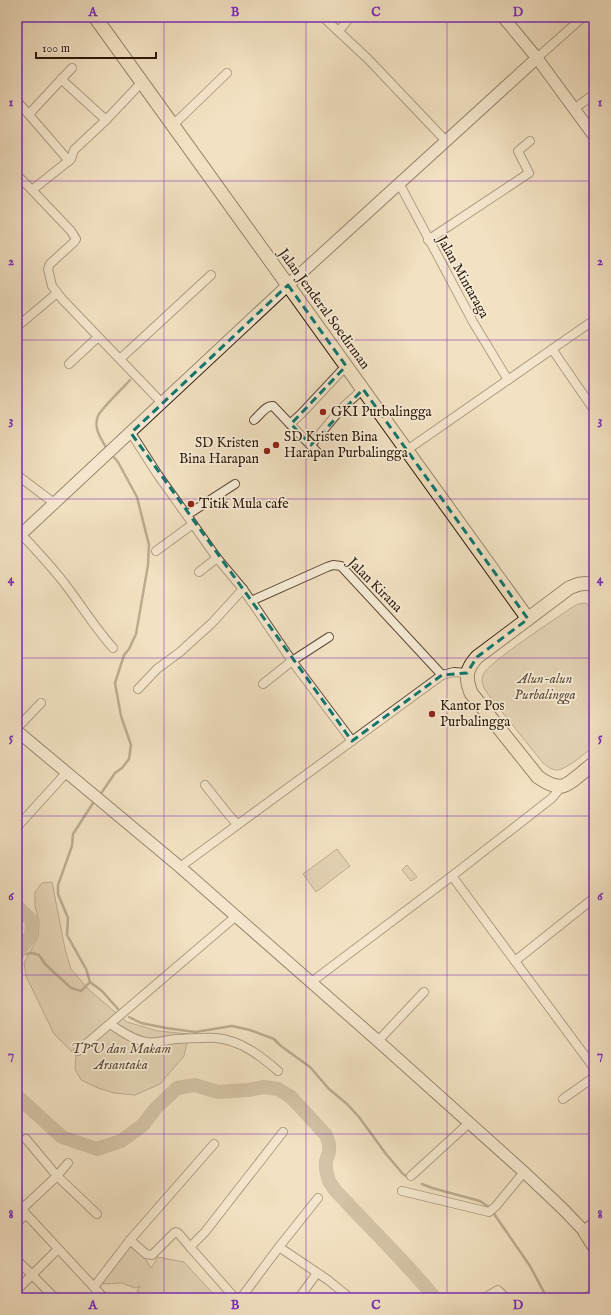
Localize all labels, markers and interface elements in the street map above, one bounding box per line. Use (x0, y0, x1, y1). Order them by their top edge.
text: A (88, 4, 99, 21)
text: B (231, 4, 240, 21)
text: C (371, 4, 381, 21)
text: D (513, 4, 524, 21)
scale bar (36, 34, 156, 60)
text: 100 m (42, 41, 70, 56)
text: 1 (9, 94, 14, 111)
text: 1 (598, 94, 603, 111)
street label: Jalan Mintaraga (432, 231, 494, 322)
street label: Jalan Jenderal Soedirman (273, 243, 374, 373)
text: 2 (8, 253, 14, 270)
text: 2 (597, 253, 603, 270)
place label: GKI Purbalingga (331, 403, 433, 421)
marker: GKI Purbalingga (318, 407, 328, 417)
text: 3 (9, 412, 14, 429)
text: 3 (598, 412, 603, 429)
place label: SD Kristen Bina Harapan Purbalingga (284, 428, 409, 462)
place label: SD Kristen Bina Harapan (179, 434, 260, 468)
marker: SD Kristen Bina Harapan Purbalingga (271, 440, 281, 450)
marker: SD Kristen Bina Harapan (262, 446, 272, 456)
place label: Titik Mula cafe (199, 495, 289, 513)
marker: Titik Mula cafe (186, 499, 196, 509)
street label: Jalan Kirana (342, 552, 407, 617)
text: 4 (8, 571, 15, 588)
text: 4 (597, 571, 604, 588)
park label: Alun-alun Purbalingga (514, 670, 576, 705)
place label: Kantor Pos Purbalingga (440, 697, 511, 731)
marker: Kantor Pos Purbalingga (427, 709, 437, 719)
text: 5 (9, 729, 14, 746)
text: 5 (598, 729, 603, 746)
text: 6 (8, 888, 14, 905)
text: 6 (597, 888, 603, 905)
park label: TPU dan Makam Arsantaka (71, 1040, 171, 1074)
text: 7 (8, 1047, 14, 1064)
text: 7 (597, 1047, 603, 1064)
text: 8 (8, 1206, 14, 1223)
text: 8 (597, 1206, 603, 1223)
text: A (88, 1297, 99, 1314)
text: B (231, 1297, 240, 1314)
text: C (371, 1297, 381, 1314)
text: D (513, 1297, 524, 1314)

